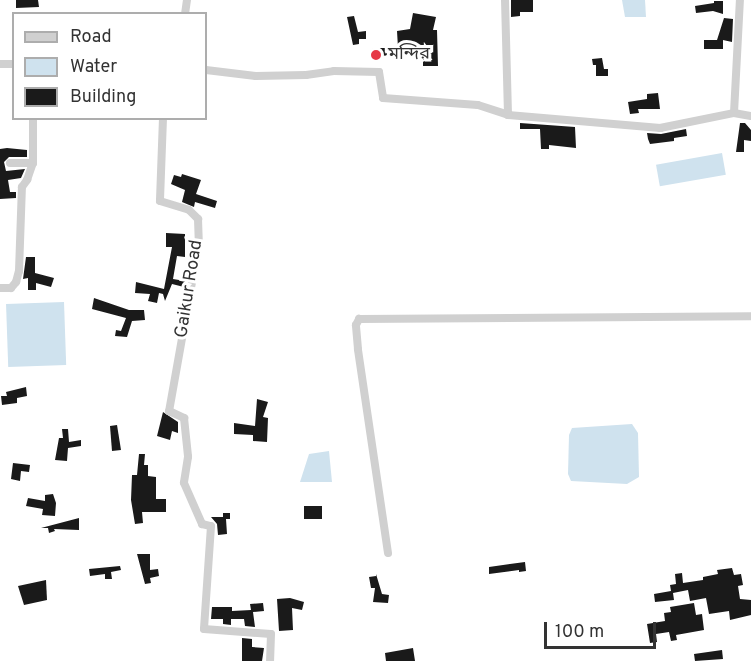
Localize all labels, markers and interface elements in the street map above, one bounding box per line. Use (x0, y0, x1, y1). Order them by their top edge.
legend (12, 12, 207, 120)
text: Road (70, 26, 112, 49)
place label: মন্দির (388, 44, 430, 66)
marker: মন্দির (369, 48, 383, 62)
text: Water (70, 56, 117, 79)
text: Building (70, 86, 136, 109)
street label: Gaikur Road (172, 238, 208, 340)
scale bar (547, 610, 660, 648)
text: 100 m (555, 621, 604, 644)

